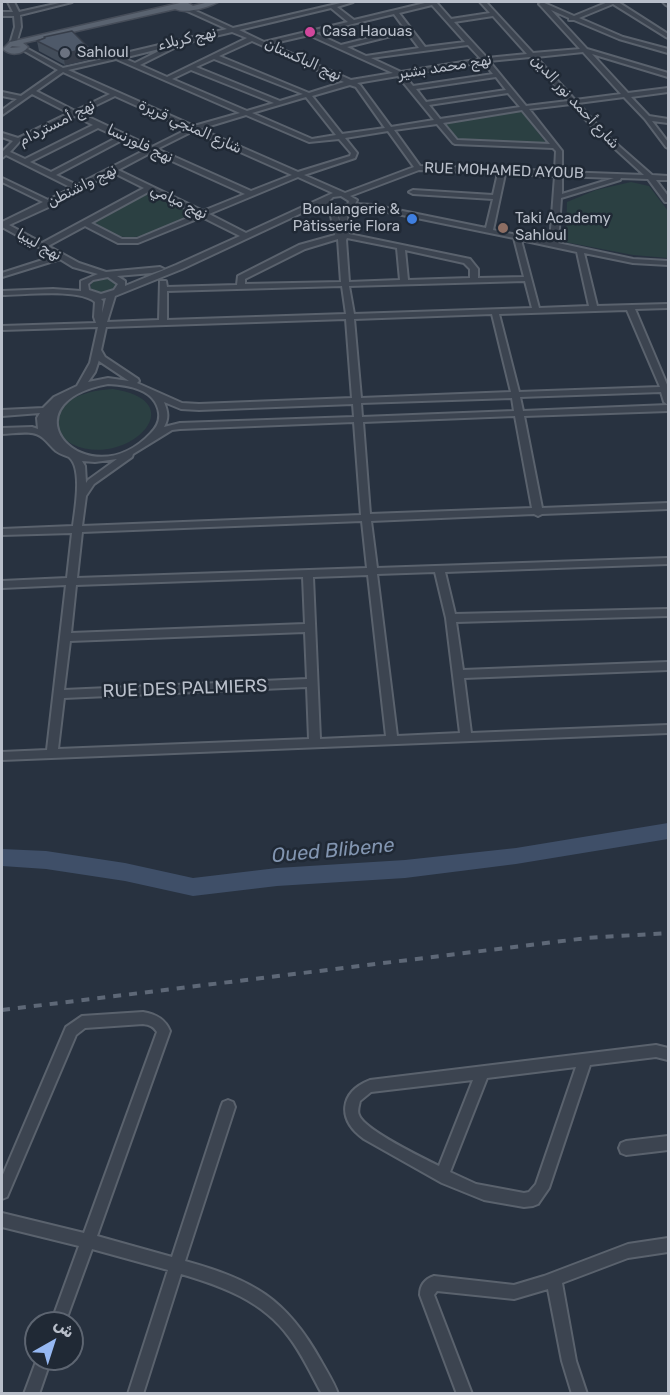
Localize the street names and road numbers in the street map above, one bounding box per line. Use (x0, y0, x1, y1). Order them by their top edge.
street label: نهج كربلاء (156, 24, 218, 54)
street label: نهج الباكستان (262, 35, 344, 85)
street label: نهج محمد بشير (397, 51, 493, 83)
street label: شارع أحمد نور الدين (527, 51, 623, 153)
street label: نهج أمستردام (16, 96, 98, 150)
street label: شارع المنجي قريرة (136, 96, 244, 158)
street label: نهج فلورنسا (104, 121, 176, 167)
street label: RUE MOHAMED AYOUB (424, 159, 584, 183)
street label: نهج واشنطن (44, 161, 120, 211)
street label: نهج ميامي (147, 180, 211, 224)
street label: نهج ليبيا (13, 225, 65, 265)
street label: RUE DES PALMIERS (102, 675, 268, 703)

